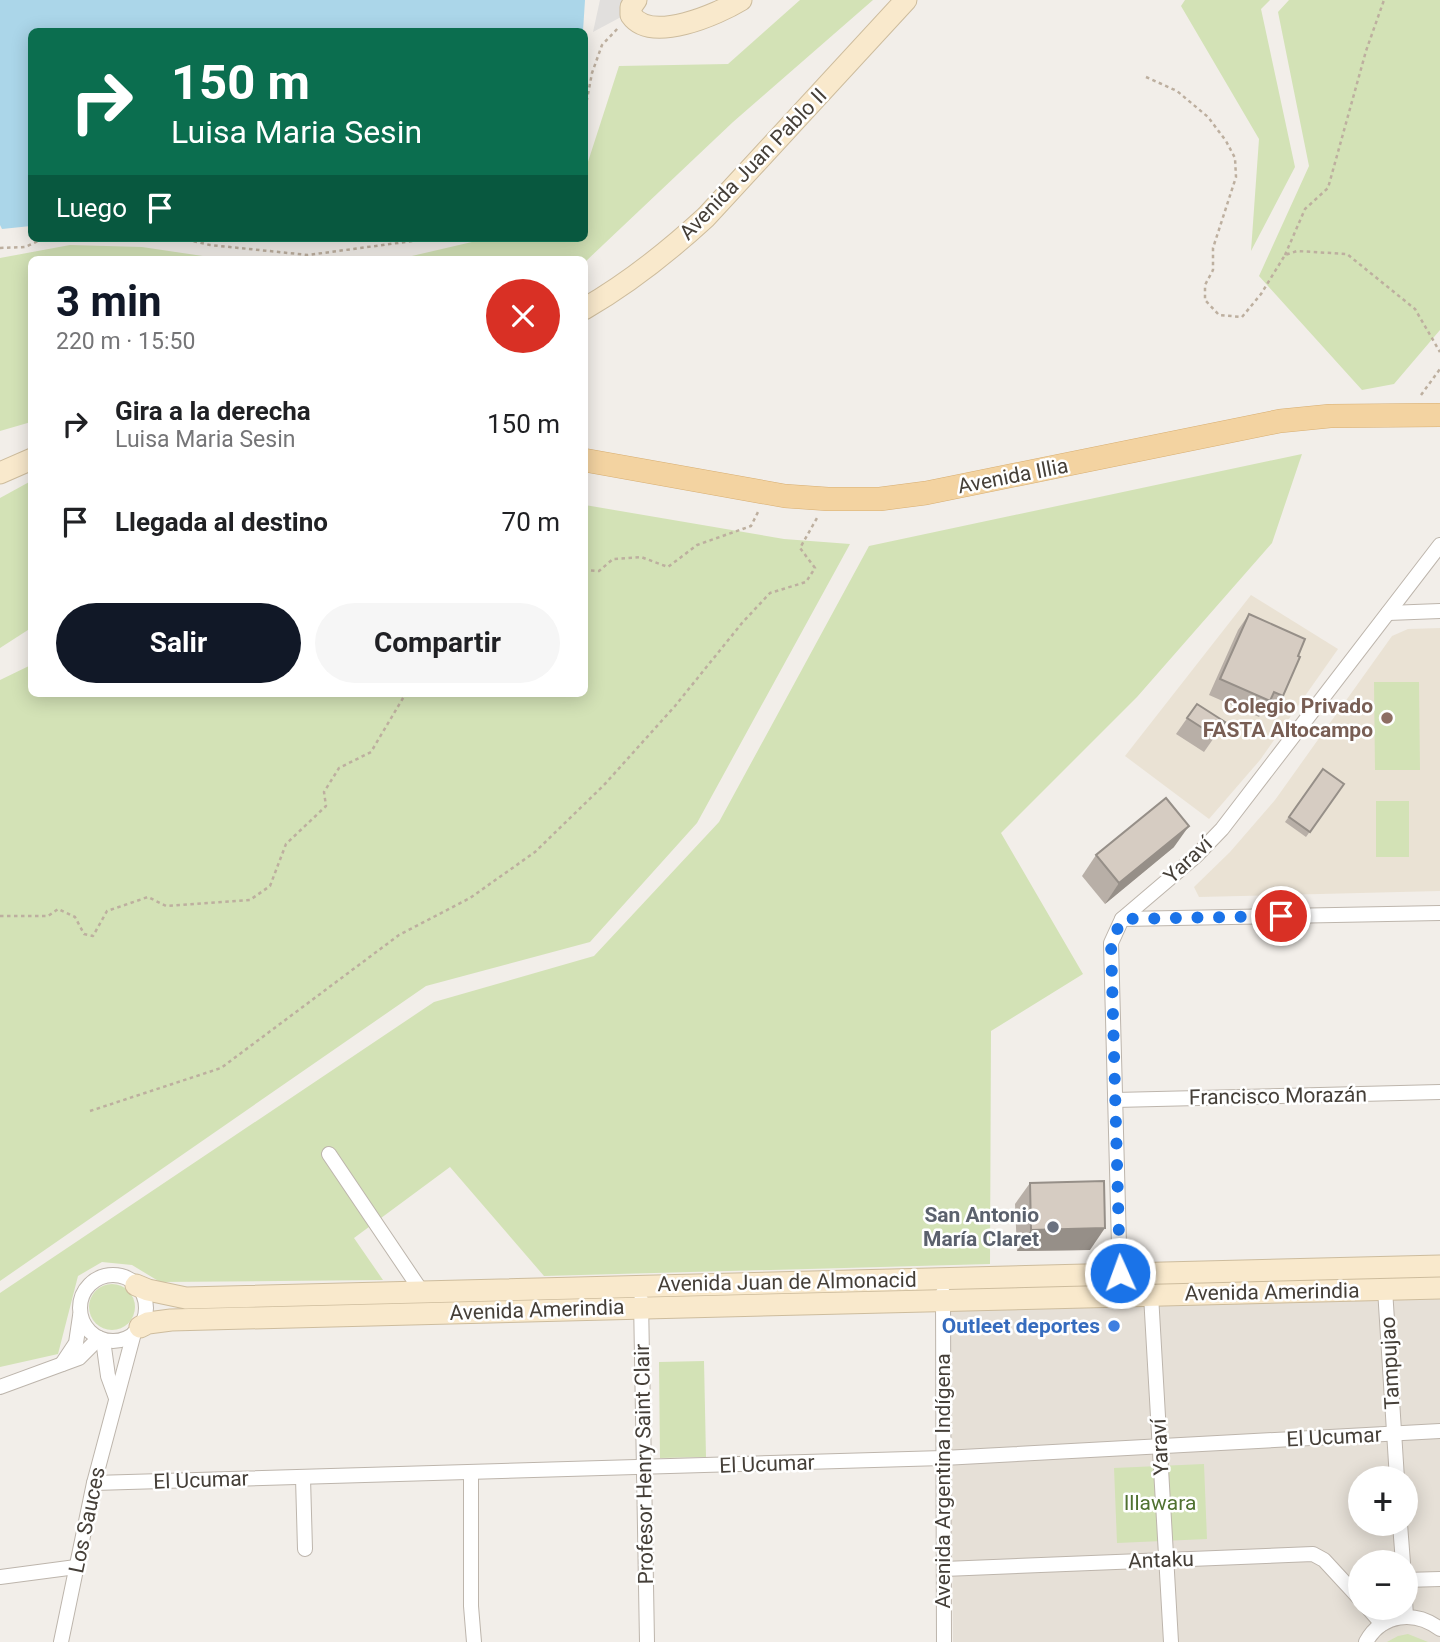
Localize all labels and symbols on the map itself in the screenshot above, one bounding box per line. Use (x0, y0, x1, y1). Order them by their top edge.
street label: Avenida Juan Pablo II (675, 83, 831, 245)
street label: Avenida Illia (956, 454, 1070, 498)
place label: Colegio Privado FASTA Altocampo (1203, 694, 1373, 742)
marker: Colegio Privado FASTA Altocampo (1379, 710, 1395, 726)
street label: Yaraví (1159, 831, 1217, 888)
pin (1251, 886, 1311, 946)
street label: Francisco Morazán (1189, 1082, 1367, 1110)
place label: San Antonio María Claret (923, 1203, 1039, 1251)
marker: San Antonio María Claret (1045, 1219, 1061, 1235)
position arrow (1083, 1236, 1157, 1310)
street label: Avenida Juan de Almonacid (657, 1268, 917, 1296)
street label: Avenida Amerindia (1184, 1278, 1360, 1306)
street label: Avenida Amerindia (449, 1295, 625, 1325)
place label: Outleet deportes (942, 1314, 1100, 1338)
street label: Tampujao (1376, 1316, 1404, 1410)
marker: Outleet deportes (1106, 1318, 1122, 1334)
street label: Profesor Henry Saint Clair (630, 1343, 658, 1585)
street label: Avenida Argentina Indígena (931, 1353, 955, 1609)
street label: Yaraví (1146, 1417, 1173, 1476)
street label: El Ucumar (1286, 1423, 1382, 1451)
street label: El Ucumar (719, 1450, 815, 1478)
street label: Los Sauces (64, 1465, 110, 1575)
street label: El Ucumar (153, 1466, 249, 1494)
park label: Illawara (1124, 1491, 1196, 1515)
street label: Antaku (1128, 1547, 1194, 1573)

